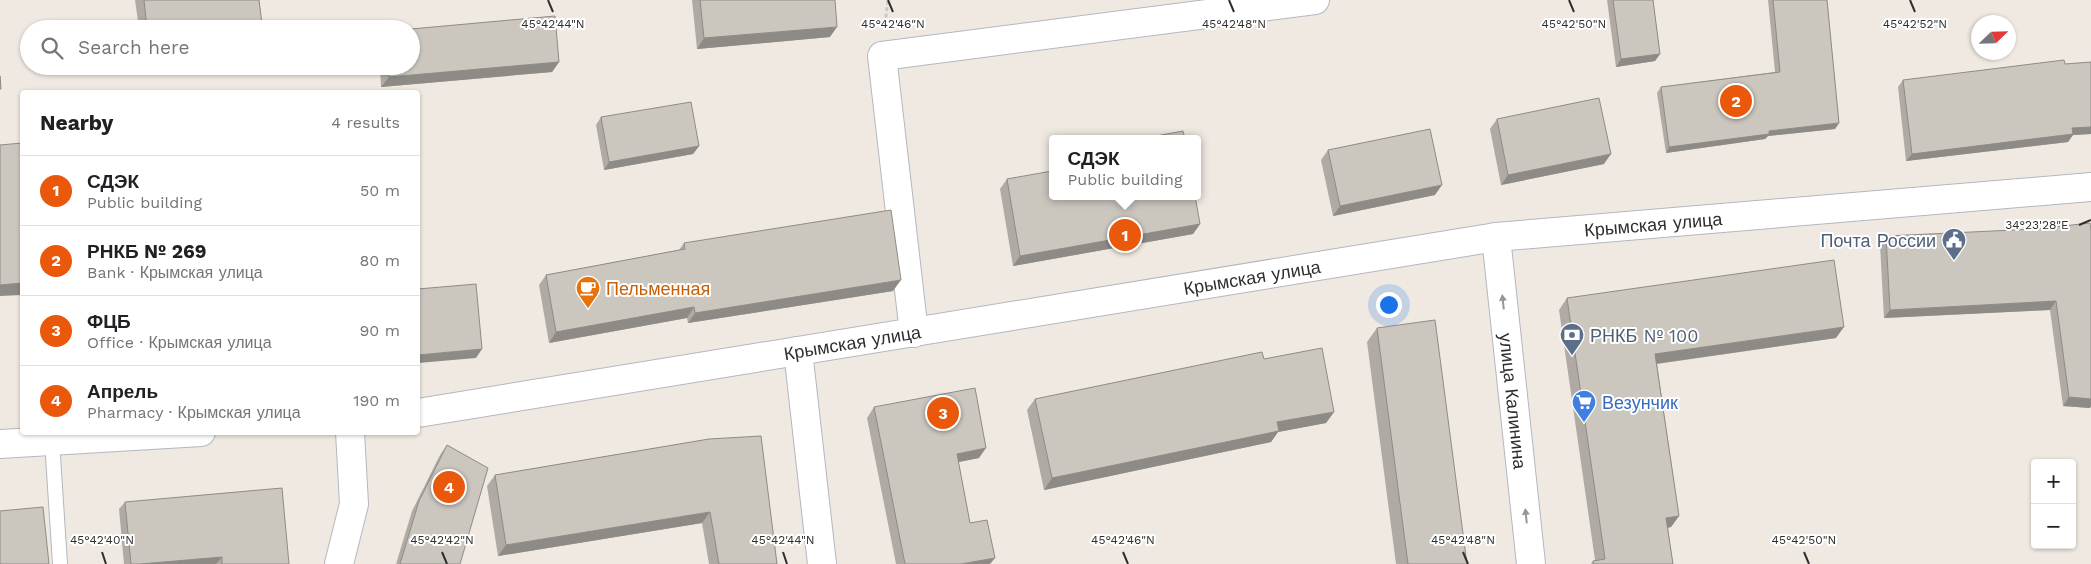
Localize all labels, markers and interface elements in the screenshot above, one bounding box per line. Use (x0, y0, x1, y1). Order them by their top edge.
north arrow (1971, 15, 2016, 60)
text: 45°42'44"N (521, 17, 585, 31)
text: 45°42'46"N (861, 17, 925, 31)
text: 45°42'48"N (1202, 17, 1266, 31)
text: 45°42'50"N (1542, 17, 1606, 31)
text: 45°42'52"N (1883, 17, 1947, 31)
search box (20, 20, 420, 75)
icon: search (38, 34, 66, 62)
text: Search here (78, 36, 189, 59)
pin: 2 (1720, 82, 1752, 120)
text: Nearby (40, 110, 113, 135)
text: 4 results (331, 113, 400, 132)
popup (1049, 135, 1201, 200)
text: СДЭК (1068, 147, 1120, 170)
text: СДЭК (87, 170, 139, 193)
text: Public building (1068, 170, 1183, 189)
text: 1 (53, 181, 59, 200)
text: 50 m (360, 181, 400, 200)
text: Public building (87, 193, 202, 212)
street label: Крымская улица (1583, 207, 1724, 240)
pin: 1 (1109, 216, 1141, 254)
text: 34°23'28"E (2005, 218, 2069, 232)
public building icon: Почта России (1941, 227, 1967, 261)
place label: Почта России (1821, 230, 1936, 251)
text: РНКБ № 269 (87, 240, 206, 263)
text: 2 (51, 251, 61, 270)
text: 80 m (359, 251, 400, 270)
street label: Крымская улица (1182, 255, 1323, 298)
text: Bank · Крымская улица (87, 263, 263, 282)
cafe icon: Пельменная (575, 275, 601, 309)
place label: Пельменная (606, 278, 710, 299)
your location (1376, 292, 1402, 318)
one-way arrow (1499, 293, 1507, 309)
text: ФЦБ (87, 310, 131, 333)
street label: Крымская улица (782, 320, 923, 364)
text: 3 (51, 321, 61, 340)
text: 90 m (359, 321, 400, 340)
bank icon: РНКБ № 100 (1559, 322, 1585, 356)
place label: РНКБ № 100 (1590, 325, 1698, 346)
street label: улица Калинина (1496, 332, 1531, 471)
text: Office · Крымская улица (87, 333, 272, 352)
text: Апрель (87, 380, 158, 403)
supermarket icon: Везунчик (1571, 389, 1597, 423)
text: 4 (51, 391, 61, 410)
text: 190 m (353, 391, 400, 410)
place label: Везунчик (1602, 392, 1678, 413)
pin: 3 (927, 394, 959, 432)
text: Pharmacy · Крымская улица (87, 403, 301, 422)
map controls (2031, 459, 2076, 549)
button: + (2031, 459, 2076, 504)
pin: 4 (433, 468, 465, 506)
button: − (2031, 504, 2076, 549)
one-way arrow (1522, 507, 1530, 523)
text: 45°42'40"N (70, 533, 134, 547)
text: 45°42'42"N (410, 533, 474, 547)
text: 45°42'44"N (751, 533, 815, 547)
text: 45°42'46"N (1091, 533, 1155, 547)
text: 45°42'48"N (1431, 533, 1495, 547)
text: 45°42'50"N (1772, 533, 1836, 547)

